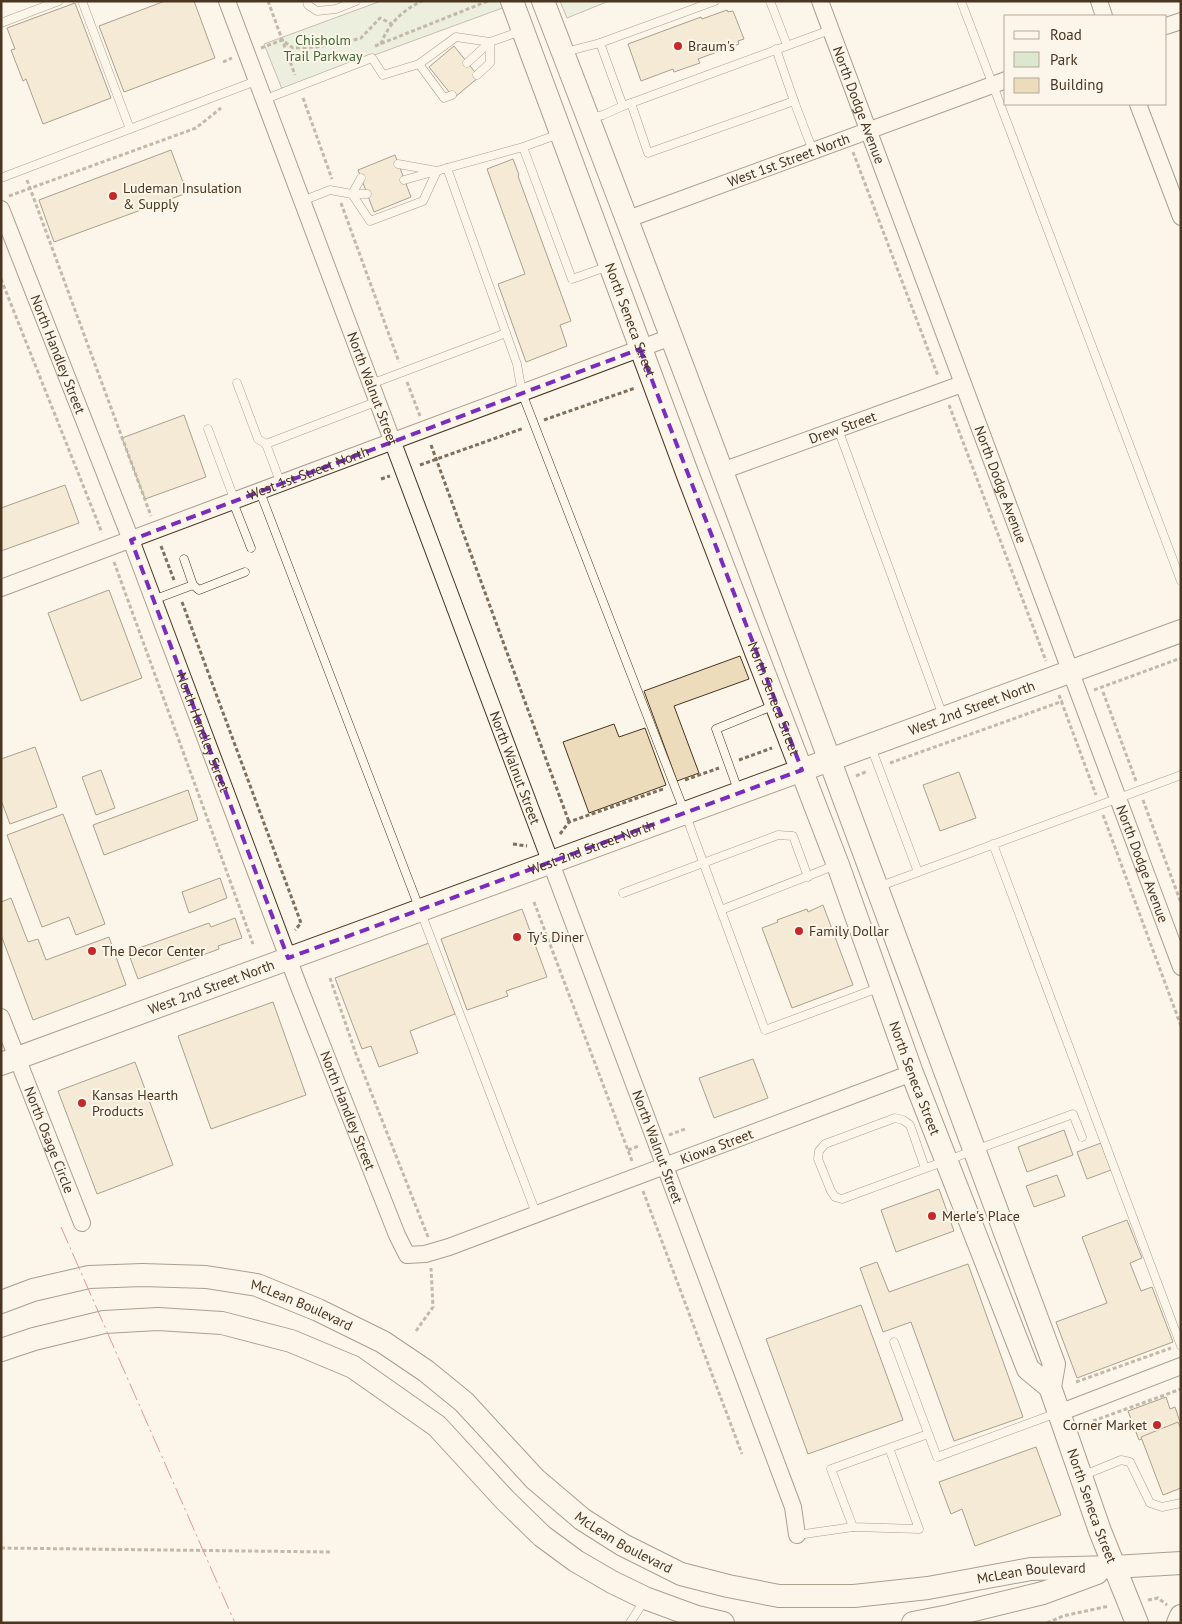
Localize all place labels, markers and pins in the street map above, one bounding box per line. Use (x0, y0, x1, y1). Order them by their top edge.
place label: Braum's (688, 37, 735, 55)
marker: Braum's (672, 40, 684, 52)
place label: Ludeman Insulation & Supply (123, 179, 242, 213)
marker: Ludeman Insulation & Supply (107, 190, 119, 202)
place label: Family Dollar (809, 922, 889, 940)
marker: Family Dollar (793, 925, 805, 937)
place label: Ty's Diner (527, 928, 584, 946)
marker: Ty's Diner (511, 931, 523, 943)
place label: The Decor Center (102, 942, 205, 960)
marker: The Decor Center (86, 945, 98, 957)
place label: Kansas Hearth Products (92, 1086, 178, 1120)
marker: Kansas Hearth Products (76, 1097, 88, 1109)
place label: Merle's Place (942, 1207, 1020, 1225)
marker: Merle's Place (926, 1210, 938, 1222)
place label: Corner Market (1063, 1416, 1147, 1434)
marker: Corner Market (1151, 1419, 1163, 1431)

